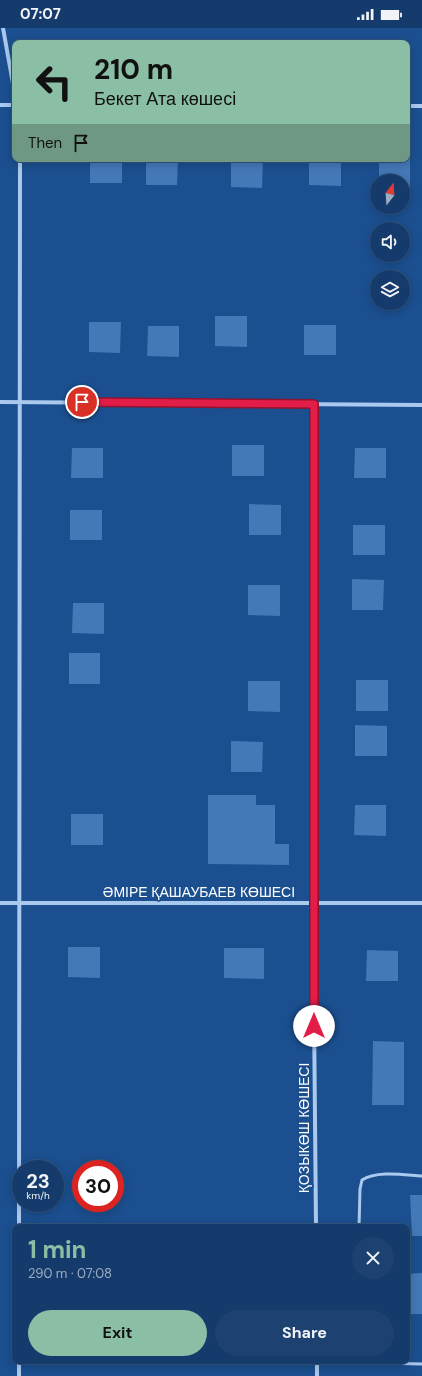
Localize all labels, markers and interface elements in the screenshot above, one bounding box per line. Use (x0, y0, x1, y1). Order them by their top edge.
text: 07:07 (20, 4, 61, 24)
text: 210 m (94, 51, 173, 88)
icon: left (28, 56, 80, 108)
text: Бекет Ата көшесі (94, 87, 236, 111)
icon: arrive (70, 132, 92, 154)
text: Then (28, 133, 62, 153)
north arrow (370, 174, 410, 214)
map controls (370, 174, 410, 310)
button: sound (370, 222, 410, 262)
button: layers (370, 270, 410, 310)
pin (65, 385, 99, 419)
icon: arrive (71, 391, 93, 413)
street label: ӘМІРЕ ҚАШАУБАЕВ КӨШЕСІ (103, 883, 295, 901)
position arrow (293, 1005, 335, 1047)
street label: ҚОЗЫКӨШ КӨШЕСІ (295, 1063, 313, 1193)
speed limit sign: 30 (72, 1160, 124, 1212)
text: 23 (26, 1168, 50, 1194)
text: km/h (26, 1189, 50, 1202)
text: 1 min (28, 1234, 86, 1265)
button: close (352, 1237, 394, 1279)
text: 290 m · 07:08 (28, 1265, 112, 1282)
button: Exit (28, 1310, 207, 1356)
button: Share (215, 1310, 394, 1356)

